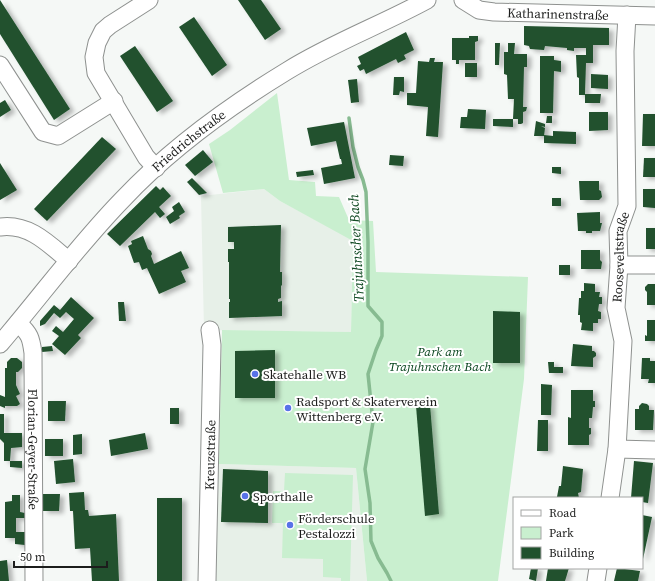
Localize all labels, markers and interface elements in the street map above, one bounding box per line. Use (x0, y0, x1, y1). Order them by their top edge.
street label: Katharinenstraße (507, 4, 609, 24)
street label: Friedrichstraße (148, 106, 229, 176)
water label: Trajuhnscher Bach (343, 193, 369, 302)
street label: Rooseveltstraße (608, 209, 634, 303)
park label: Park am Trajuhnschen Bach (389, 343, 491, 375)
place label: Skatehalle WB (263, 366, 346, 383)
marker: Skatehalle WB (250, 369, 260, 379)
street label: Florian-Geyer-Straße (24, 389, 42, 510)
place label: Radsport & Skaterverein Wittenberg e.V. (296, 393, 438, 425)
marker: Radsport & Skaterverein Wittenberg e.V. (283, 403, 293, 413)
street label: Kreuzstraße (201, 419, 219, 490)
place label: Sporthalle (253, 488, 313, 505)
marker: Sporthalle (240, 491, 250, 501)
legend (513, 497, 643, 569)
text: Road (549, 505, 576, 521)
place label: Förderschule Pestalozzi (298, 510, 375, 542)
marker: Förderschule Pestalozzi (285, 520, 295, 530)
text: Park (549, 525, 574, 541)
scale bar (14, 543, 107, 569)
text: Building (549, 545, 594, 561)
text: 50 m (20, 549, 46, 565)

